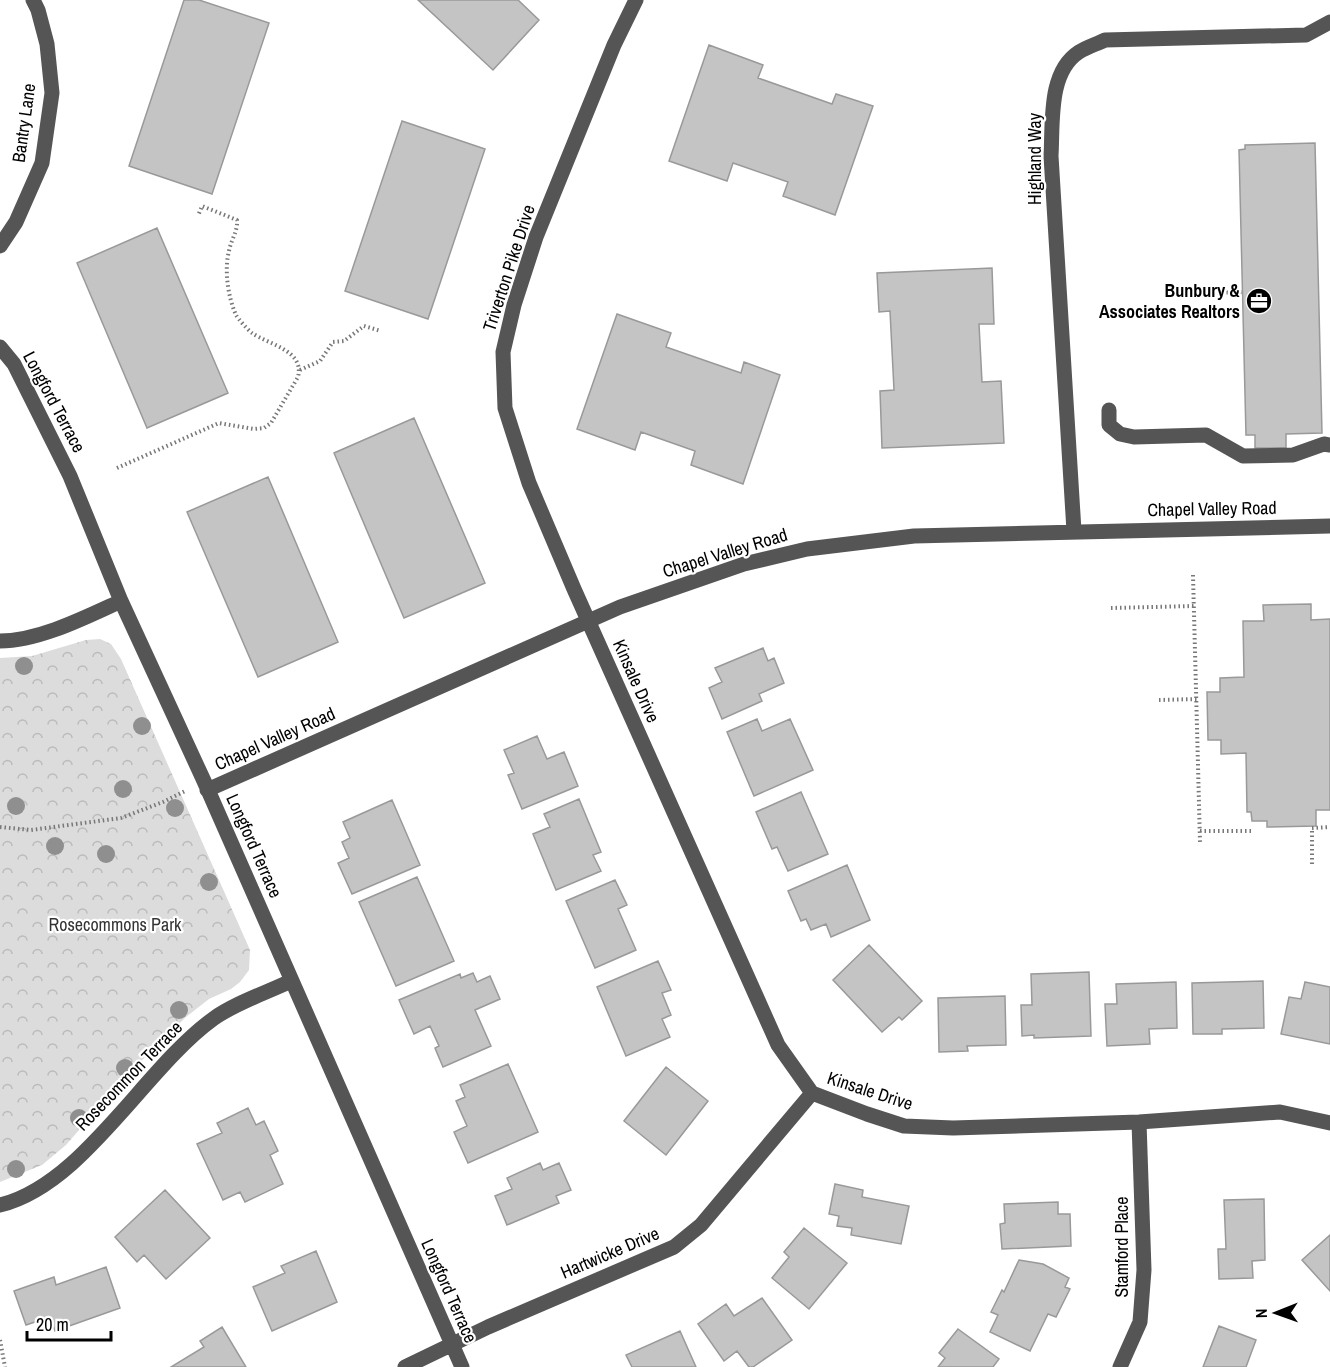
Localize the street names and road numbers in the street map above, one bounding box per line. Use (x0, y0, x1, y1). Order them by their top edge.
street label: Bantry Lane (6, 82, 41, 164)
street label: Highland Way (1022, 112, 1047, 205)
street label: Triverton Pike Drive (476, 201, 541, 334)
street label: Longford Terrace (17, 347, 92, 457)
street label: Chapel Valley Road (1147, 495, 1277, 522)
street label: Chapel Valley Road (659, 522, 790, 583)
street label: Kinsale Drive (607, 635, 666, 726)
street label: Chapel Valley Road (211, 701, 339, 776)
street label: Longford Terrace (220, 790, 289, 902)
street label: Rosecommon Terrace (70, 1015, 188, 1136)
street label: Kinsale Drive (824, 1065, 916, 1116)
street label: Stamford Place (1109, 1197, 1134, 1297)
street label: Hartwicke Drive (557, 1221, 663, 1285)
street label: Longford Terrace (415, 1235, 484, 1347)

